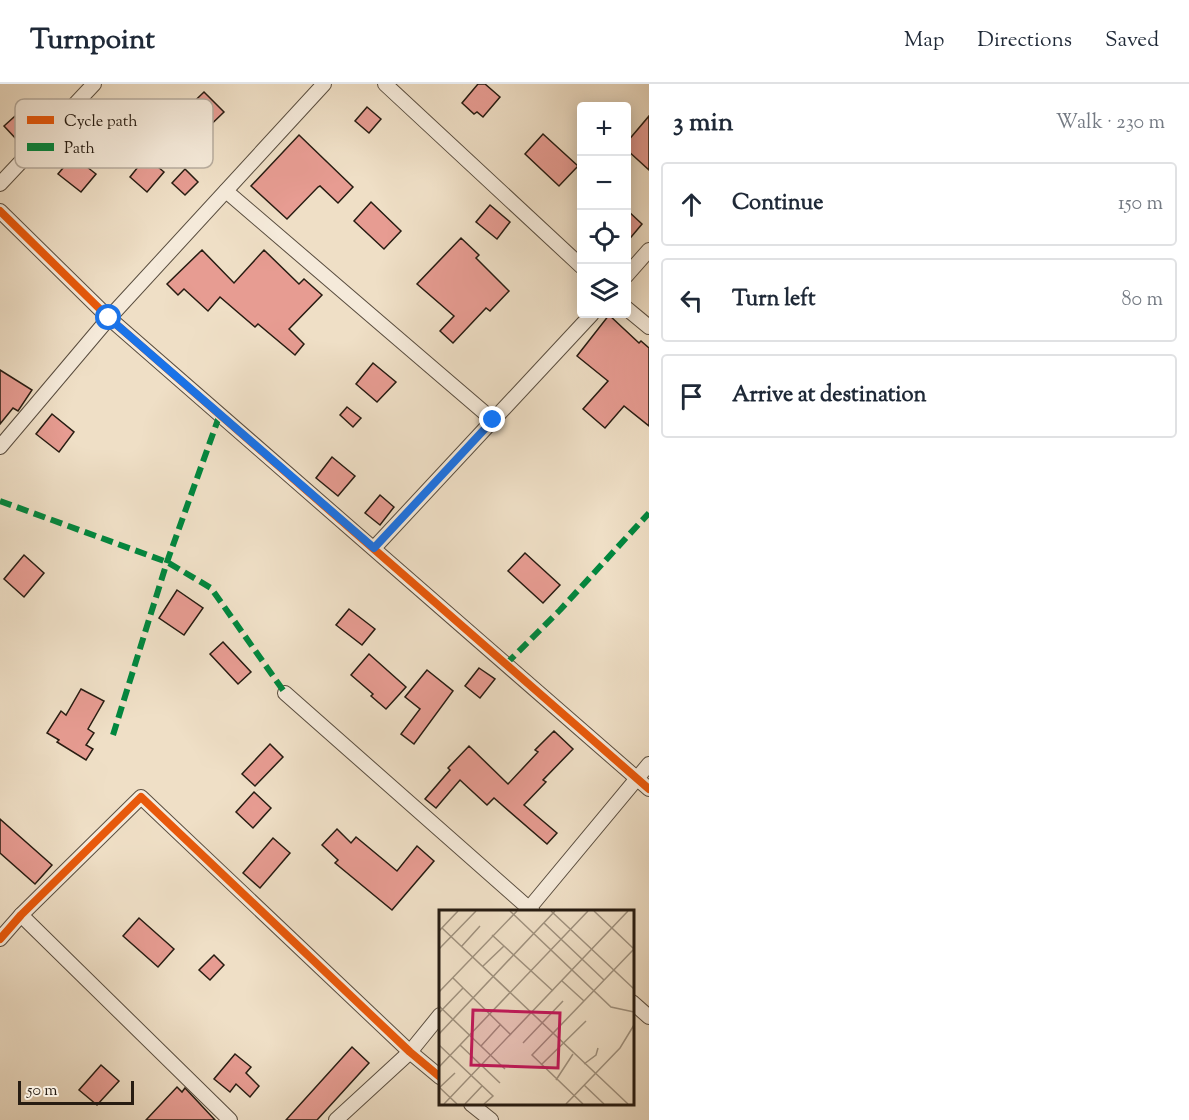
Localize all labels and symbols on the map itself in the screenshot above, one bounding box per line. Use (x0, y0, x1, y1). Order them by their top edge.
legend (15, 99, 213, 168)
text: Cycle path (64, 111, 138, 134)
text: Path (64, 138, 95, 161)
route start (95, 304, 121, 330)
route end (479, 406, 505, 432)
inset map (439, 910, 634, 1105)
scale bar (18, 1078, 134, 1106)

